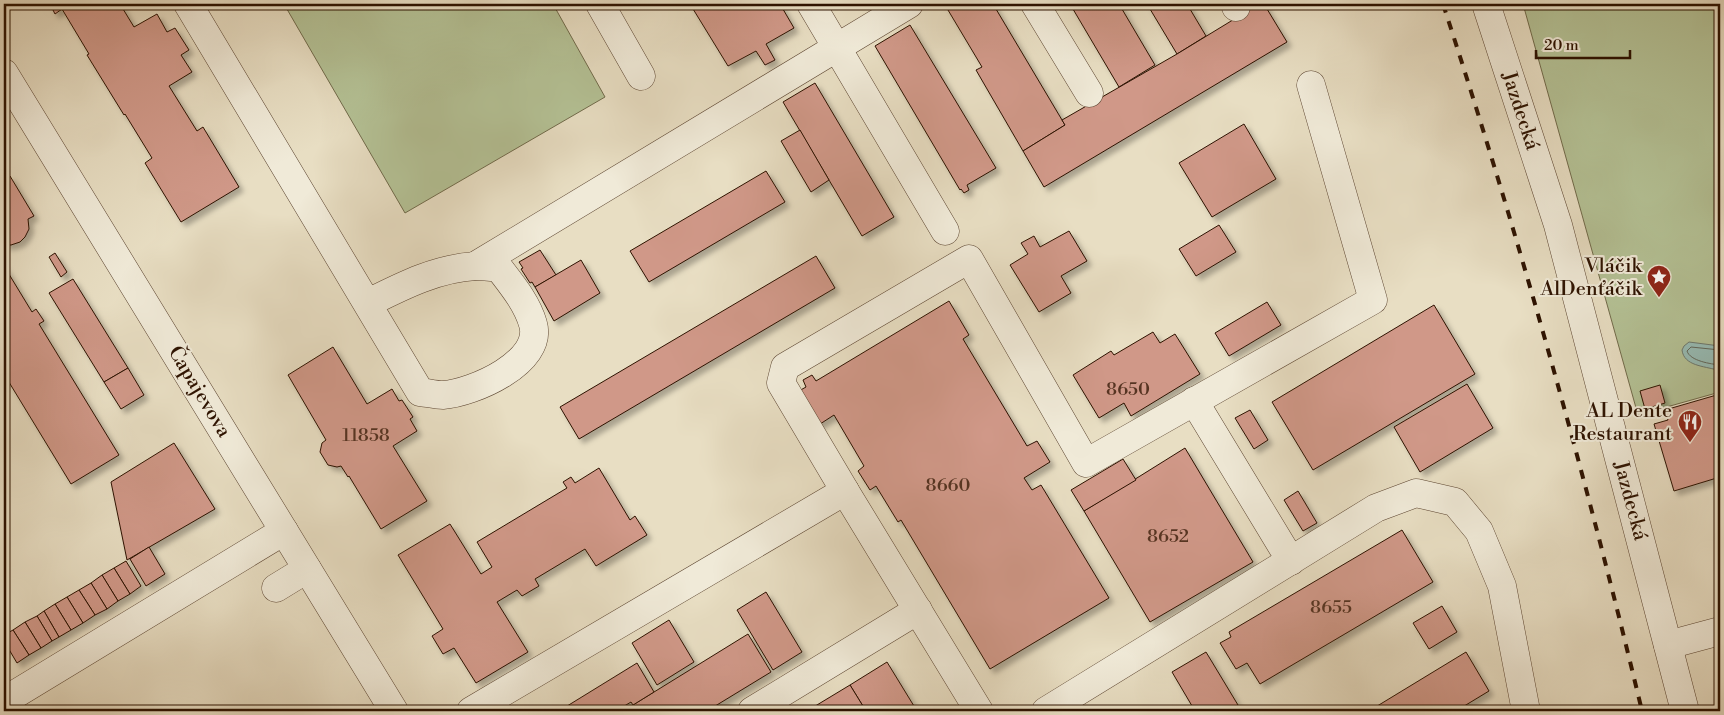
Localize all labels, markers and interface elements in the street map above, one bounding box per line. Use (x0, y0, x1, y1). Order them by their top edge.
scale bar (1536, 28, 1630, 60)
text: 20 m (1544, 36, 1579, 55)
street label: Jazdecká (1495, 68, 1545, 154)
place label: Vláčik AlDenťáčik (1539, 254, 1644, 302)
place icon: Vláčik AlDenťáčik (1646, 264, 1672, 298)
street label: Čapajevova (162, 341, 237, 443)
house number: 8650 (1106, 378, 1150, 401)
place label: AL Dente Restaurant (1573, 399, 1672, 447)
restaurant icon: AL Dente Restaurant (1677, 409, 1703, 443)
house number: 11858 (342, 424, 390, 447)
street label: Jazdecká (1607, 458, 1653, 544)
house number: 8660 (926, 474, 970, 497)
house number: 8652 (1147, 525, 1189, 548)
house number: 8655 (1310, 596, 1352, 619)

